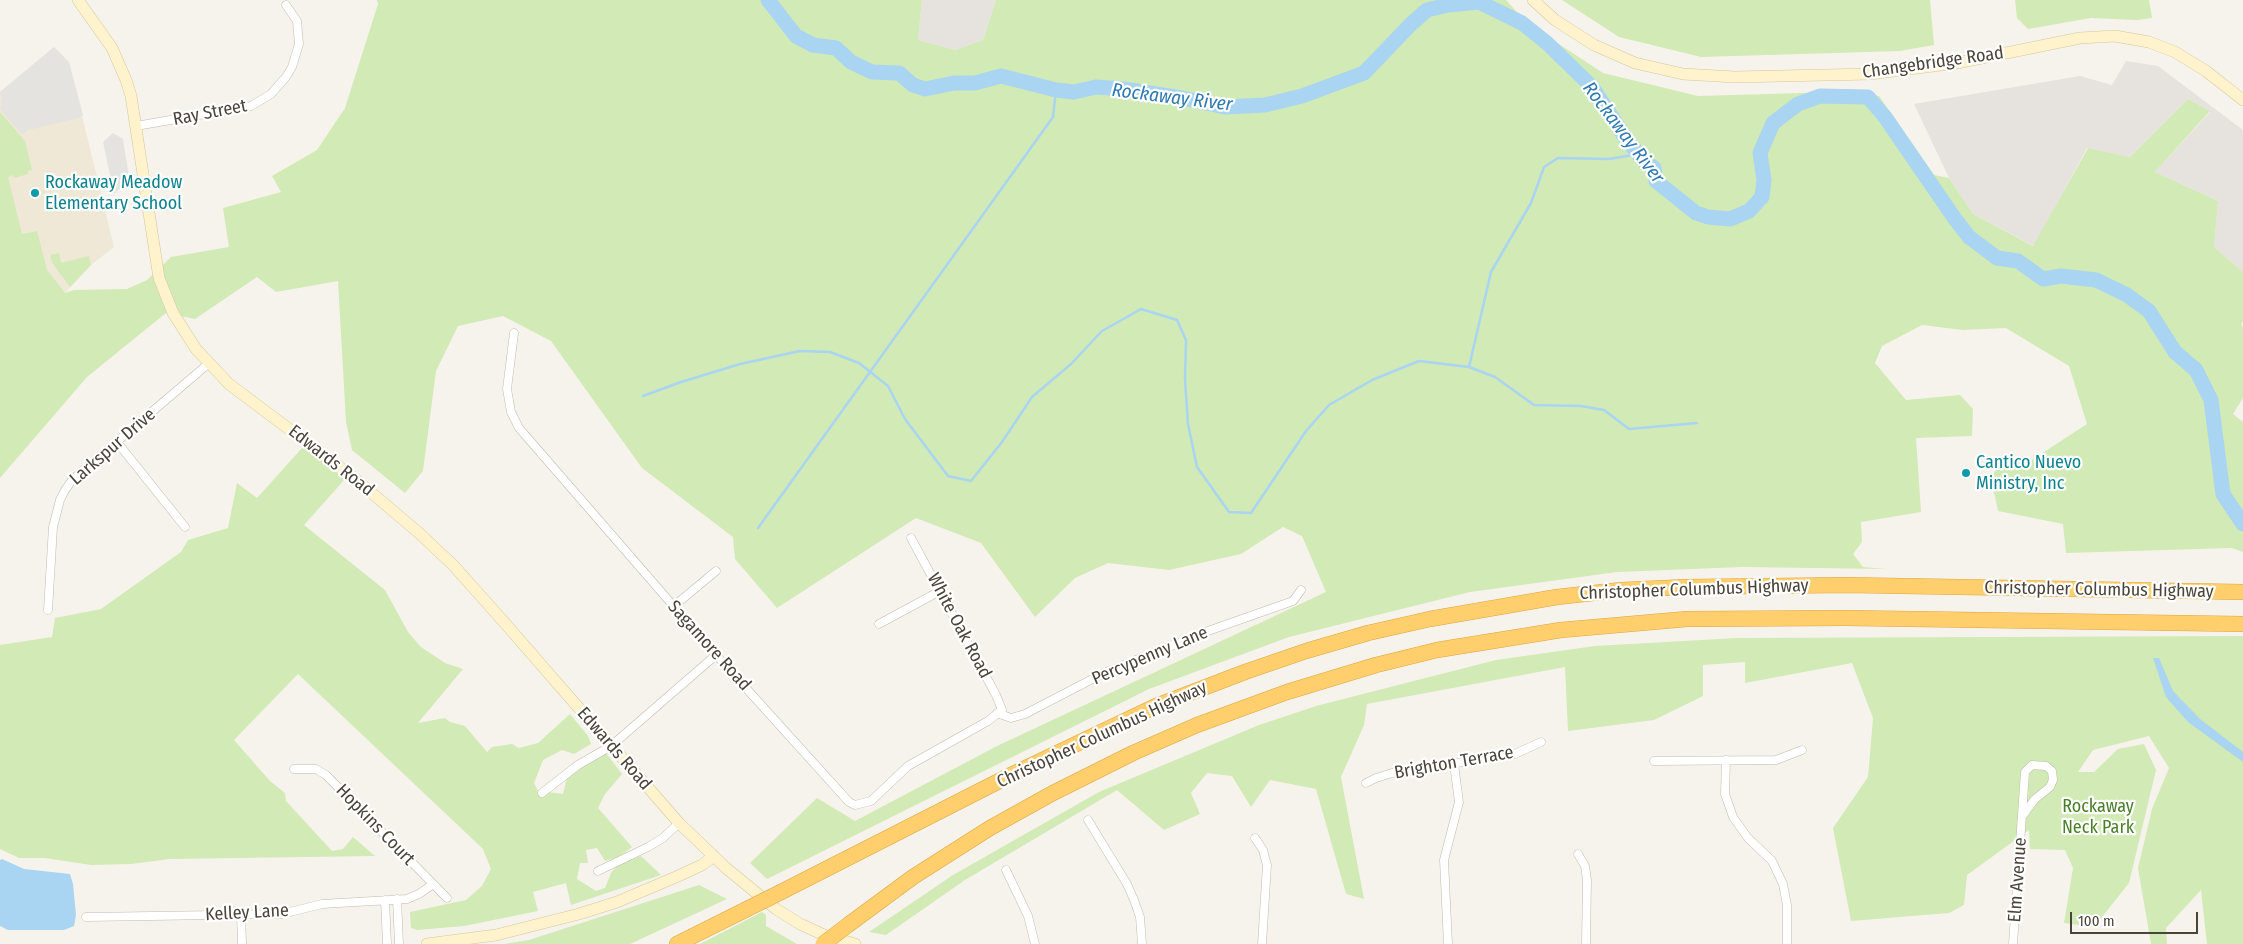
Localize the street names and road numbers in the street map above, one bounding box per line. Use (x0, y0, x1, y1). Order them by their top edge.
street label: Changebridge Road (1861, 42, 2005, 84)
street label: Ray Street (171, 95, 249, 131)
street label: Larkspur Drive (66, 404, 160, 490)
street label: Edwards Road (284, 421, 378, 501)
street label: White Oak Road (922, 570, 996, 682)
street label: Christopher Columbus Highway (1579, 575, 1809, 605)
street label: Christopher Columbus Highway (1984, 577, 2214, 603)
street label: Sagamore Road (663, 596, 755, 696)
street label: Percypenny Lane (1089, 622, 1211, 690)
street label: Christopher Columbus Highway (994, 677, 1210, 793)
street label: Edwards Road (572, 703, 656, 795)
street label: Brighton Terrace (1393, 742, 1515, 784)
street label: Hopkins Court (331, 780, 419, 870)
street label: Elm Avenue (2004, 837, 2032, 923)
street label: Kelley Lane (205, 900, 289, 926)

